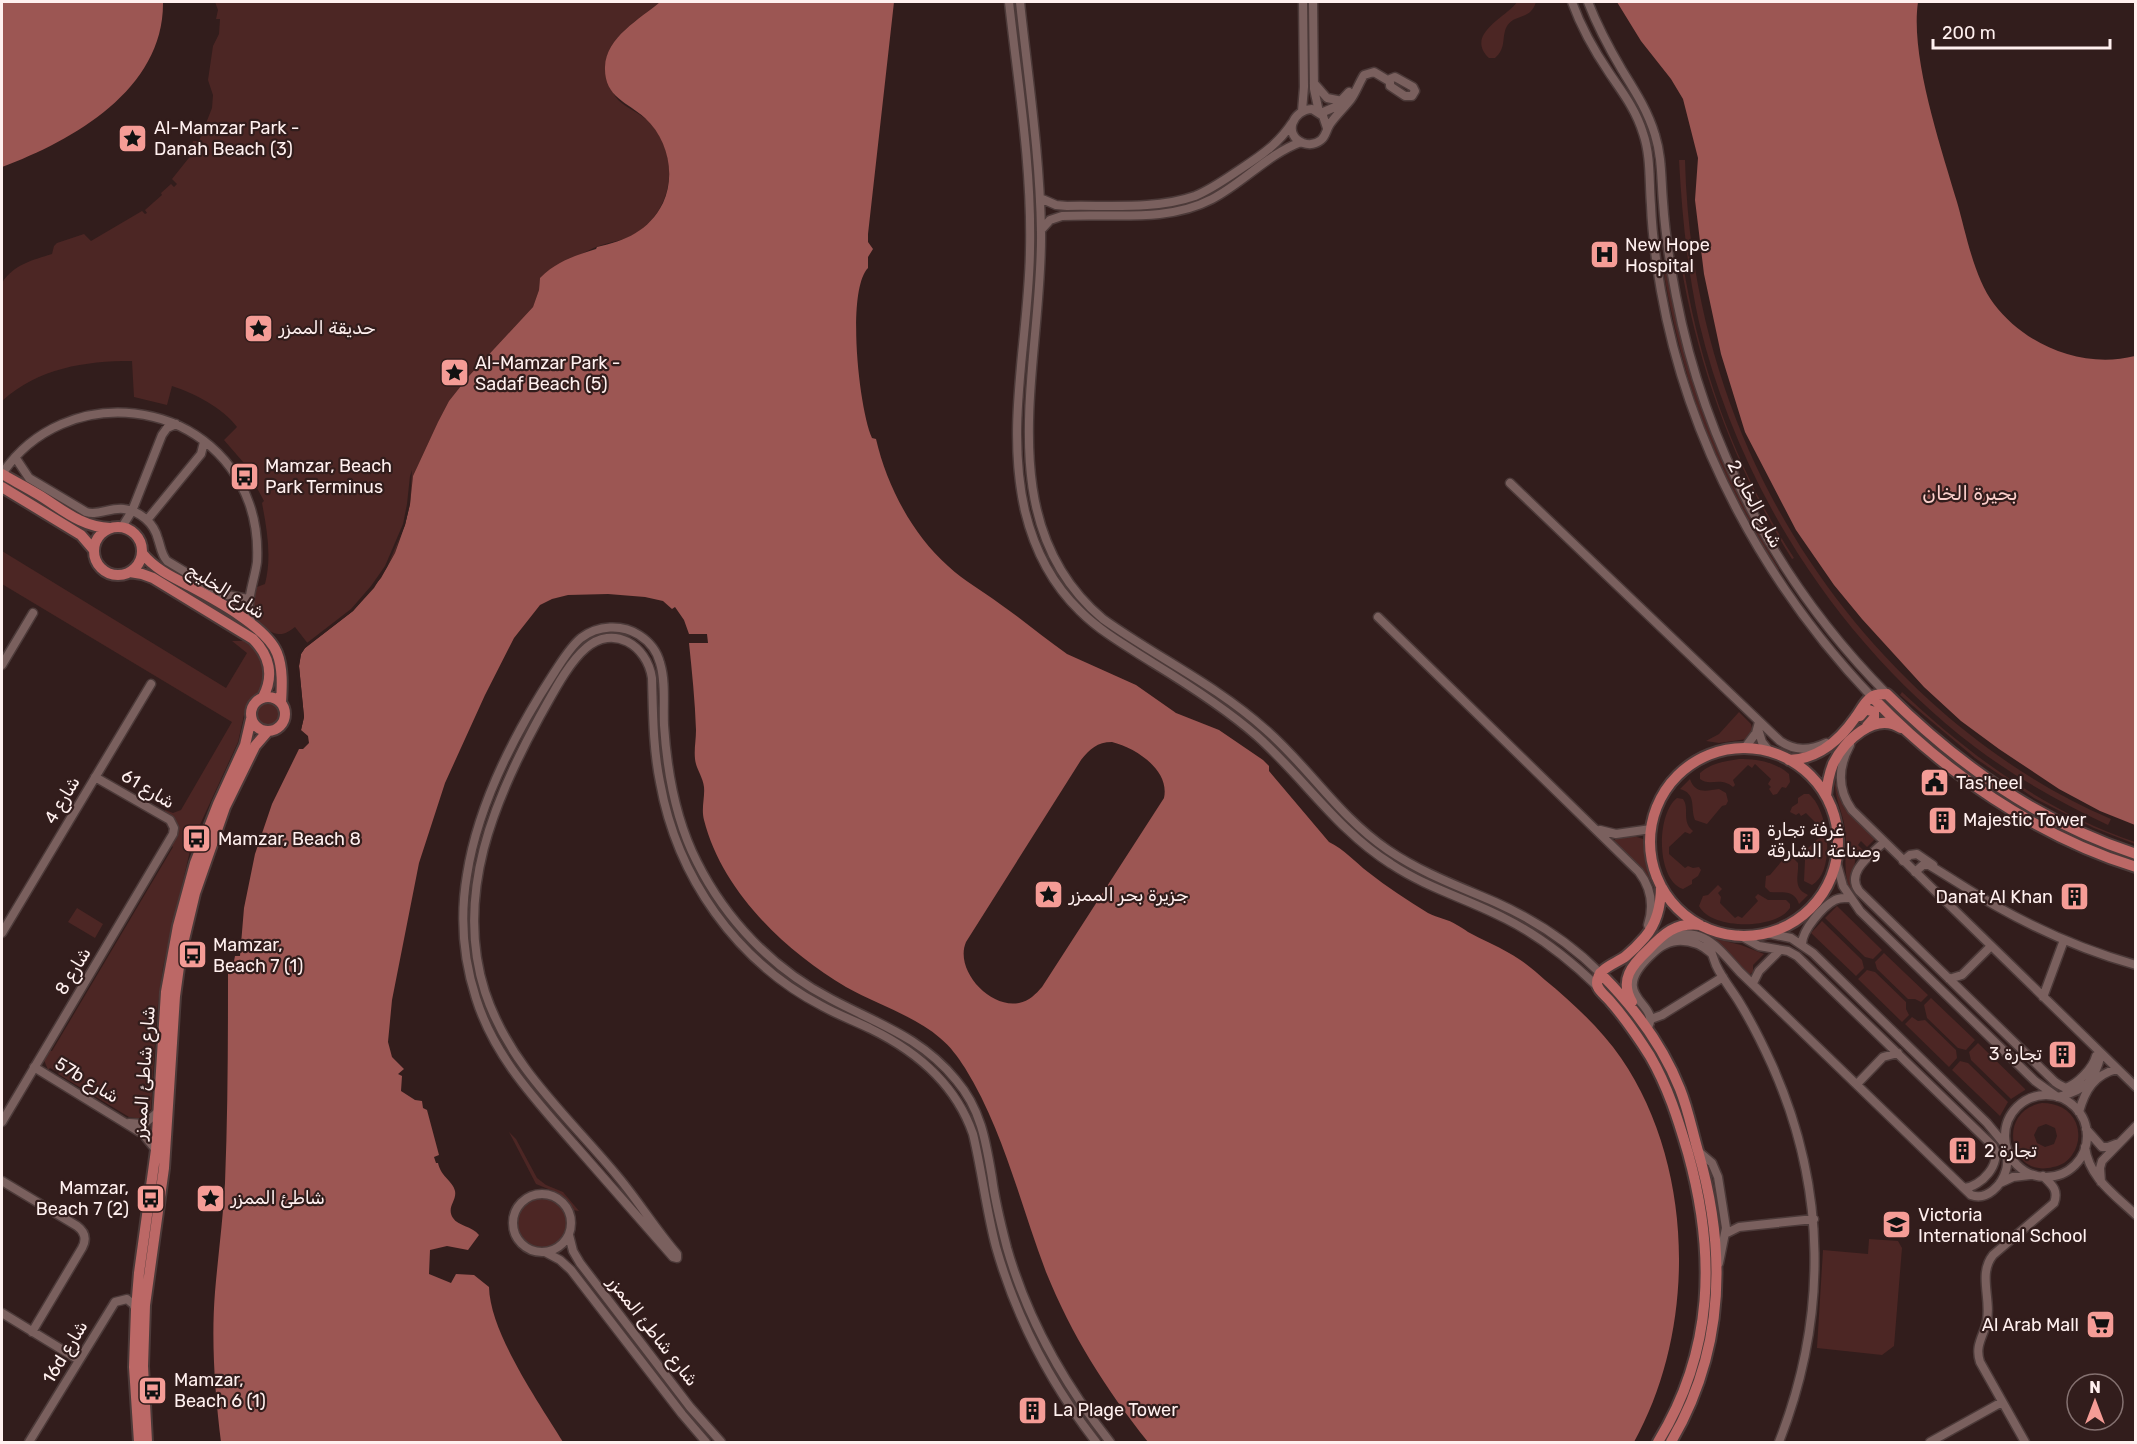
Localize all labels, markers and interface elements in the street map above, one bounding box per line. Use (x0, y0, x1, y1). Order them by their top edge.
scale bar (1933, 12, 2110, 50)
text: 200 m (1942, 22, 1996, 44)
place label: Al-Mamzar Park - Danah Beach (3) (154, 117, 300, 160)
place icon: Al-Mamzar Park - Danah Beach (3) (117, 122, 149, 154)
place label: New Hope Hospital (1625, 234, 1710, 277)
hospital icon: New Hope Hospital (1588, 239, 1620, 271)
place icon: حديقة الممزر (242, 312, 274, 344)
place label: حديقة الممزر (278, 317, 376, 339)
place label: Al-Mamzar Park - Sadaf Beach (5) (475, 352, 621, 395)
place icon: Al-Mamzar Park - Sadaf Beach (5) (438, 357, 470, 389)
place label: Mamzar, Beach Park Terminus (265, 455, 392, 498)
street label: شارع الخان 2 (1722, 456, 1787, 552)
bus stop icon: Mamzar, Beach Park Terminus (228, 460, 260, 492)
water label: بحيرة الخان (1922, 481, 2018, 505)
street label: شارع الخليج (182, 558, 269, 625)
street label: شارع 61 (117, 764, 179, 814)
public building icon: Tas'heel (1919, 767, 1951, 799)
street label: شارع 4 (39, 772, 86, 828)
place label: Tas'heel (1956, 772, 2023, 794)
building icon: Majestic Tower (1926, 804, 1958, 836)
place label: Majestic Tower (1963, 809, 2087, 831)
place label: غرفة تجارة وصناعة الشارقة (1767, 819, 1881, 862)
bus stop icon: Mamzar, Beach 8 (181, 823, 213, 855)
building icon: غرفة تجارة وصناعة الشارقة (1730, 824, 1762, 856)
place label: Mamzar, Beach 8 (218, 828, 361, 850)
place icon: جزيرة بحر الممزر (1032, 879, 1064, 911)
building icon: Danat Al Khan (2058, 881, 2090, 913)
place label: جزيرة بحر الممزر (1068, 884, 1189, 906)
place label: Danat Al Khan (1935, 886, 2053, 908)
place label: Mamzar, Beach 7 (1) (213, 934, 303, 977)
bus stop icon: Mamzar, Beach 7 (1) (176, 939, 208, 971)
street label: شارع 8 (50, 943, 97, 999)
street label: شارع شاطئ الممزر (128, 1005, 161, 1142)
building icon: تجارة 3 (2047, 1038, 2079, 1070)
place label: تجارة 3 (1989, 1043, 2042, 1065)
street label: 57b شارع (50, 1052, 123, 1109)
building icon: تجارة 2 (1947, 1135, 1979, 1167)
place label: تجارة 2 (1984, 1140, 2037, 1162)
place label: Mamzar, Beach 7 (2) (36, 1177, 129, 1220)
bus stop icon: Mamzar, Beach 7 (2) (134, 1182, 166, 1214)
place icon: شاطئ الممزر (194, 1182, 226, 1214)
place label: شاطئ الممزر (230, 1187, 325, 1209)
place label: Victoria International School (1918, 1204, 2087, 1247)
school or university icon: Victoria International School (1881, 1209, 1913, 1241)
street label: شارع شاطئ الممزر (602, 1271, 703, 1391)
supermarket icon: Al Arab Mall (2084, 1309, 2116, 1341)
place label: Al Arab Mall (1982, 1314, 2079, 1336)
street label: 16d شارع (38, 1317, 93, 1388)
place label: Mamzar, Beach 6 (1) (174, 1369, 266, 1412)
north arrow (2065, 1372, 2125, 1432)
bus stop icon: Mamzar, Beach 6 (1) (137, 1374, 169, 1406)
text: N (2089, 1378, 2101, 1397)
building icon: La Plage Tower (1016, 1394, 1048, 1426)
place label: La Plage Tower (1053, 1399, 1178, 1421)

